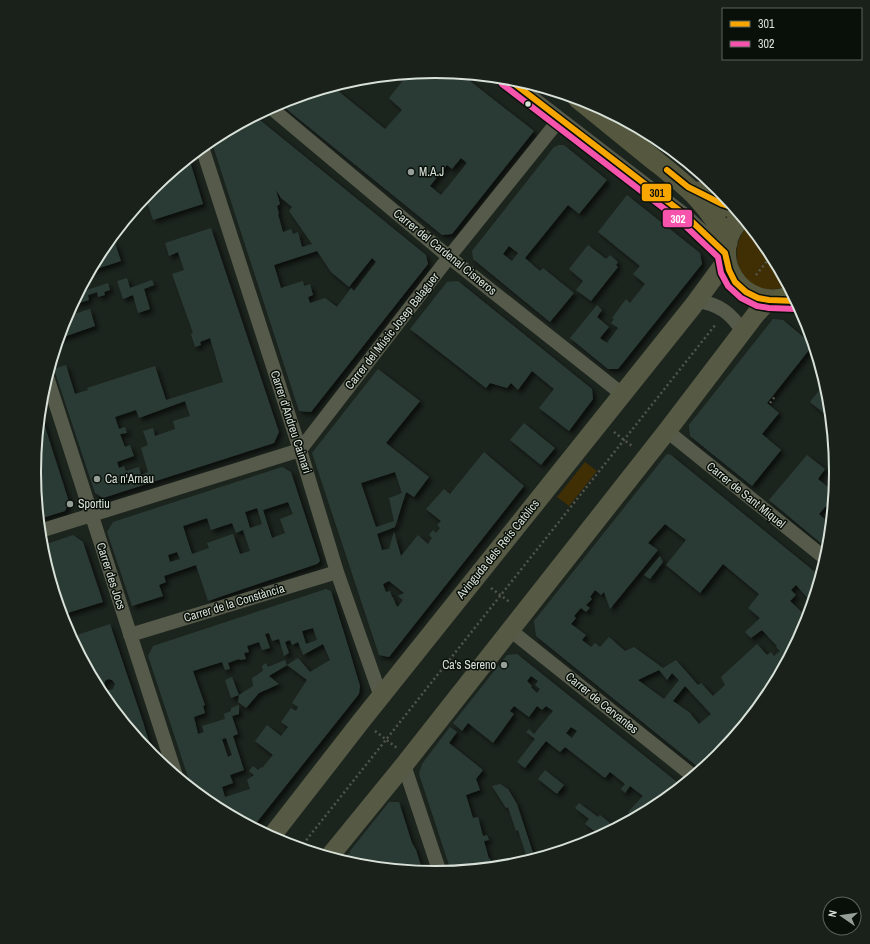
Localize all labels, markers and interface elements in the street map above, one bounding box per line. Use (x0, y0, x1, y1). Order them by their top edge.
legend (722, 8, 862, 60)
text: 301 (758, 16, 775, 32)
text: 302 (758, 36, 774, 52)
unlabelled marker (523, 99, 533, 109)
place label: M.A.J (419, 164, 444, 180)
marker: M.A.J (406, 167, 416, 177)
line badge: 301 (641, 183, 672, 202)
text: 301 (649, 186, 665, 200)
street label: Carrer del Cardenal Cisneros (390, 205, 500, 299)
line badge: 302 (662, 209, 693, 228)
text: 302 (670, 212, 686, 226)
street label: Carrer del Músic Josep Balaguer (341, 269, 443, 393)
street label: Carrer d'Andreu Caimari (267, 368, 315, 476)
street label: Carrer de Sant Miquel (703, 458, 789, 532)
place label: Ca n'Arnau (105, 471, 154, 487)
marker: Ca n'Arnau (92, 474, 102, 484)
place label: Sportiu (78, 496, 110, 512)
street label: Avinguda dels Reis Catòlics (452, 496, 543, 603)
marker: Sportiu (65, 499, 75, 509)
street label: Carrer des Jocs (93, 541, 129, 612)
street label: Carrer de la Constància (182, 580, 287, 626)
place label: Ca's Sereno (442, 657, 496, 673)
marker: Ca's Sereno (499, 660, 509, 670)
street label: Carrer de Cervantes (562, 669, 642, 737)
north arrow (822, 896, 862, 936)
text: N (825, 909, 840, 918)

